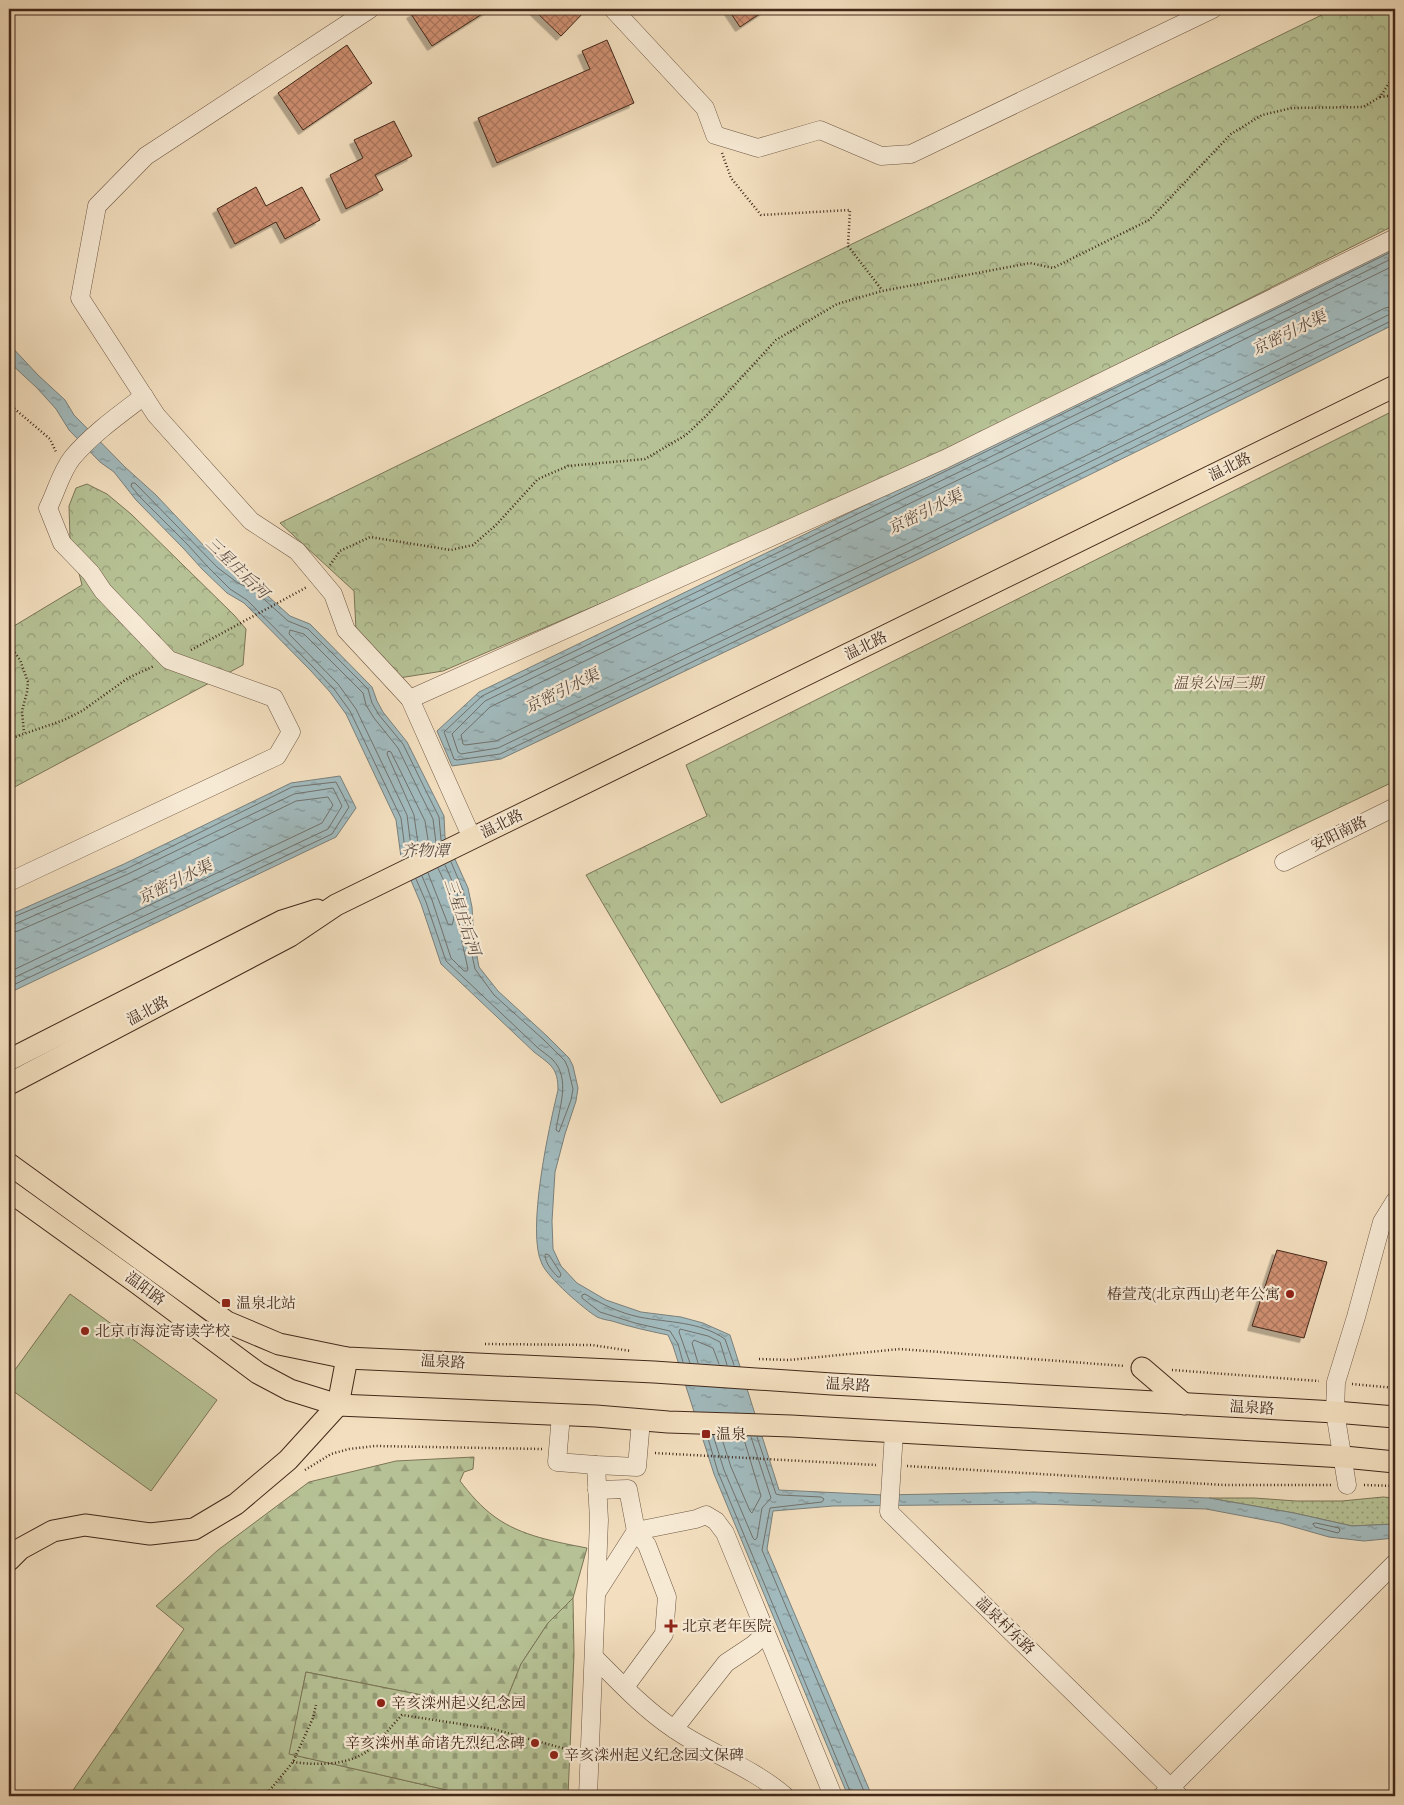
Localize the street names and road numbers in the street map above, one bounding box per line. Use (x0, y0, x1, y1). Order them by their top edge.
street label: 温北路 (1206, 449, 1254, 485)
street label: 温北路 (842, 628, 890, 664)
street label: 温北路 (478, 806, 526, 842)
street label: 安阳南路 (1308, 812, 1370, 856)
street label: 温北路 (124, 992, 172, 1030)
street label: 温阳路 (121, 1268, 169, 1310)
street label: 温泉路 (420, 1351, 466, 1373)
street label: 温泉路 (825, 1374, 871, 1396)
street label: 温泉路 (1229, 1397, 1275, 1419)
street label: 温泉村东路 (971, 1593, 1039, 1659)

